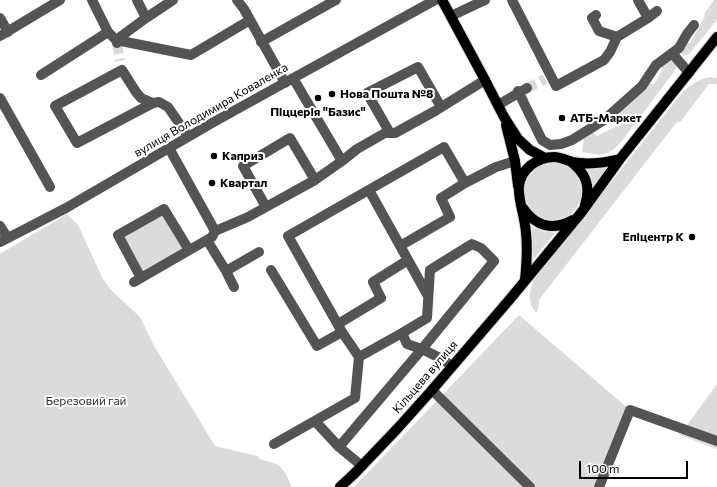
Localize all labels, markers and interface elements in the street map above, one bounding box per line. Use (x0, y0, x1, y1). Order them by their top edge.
street label: вулиця Володимира Коваленка (131, 60, 291, 160)
place label: Нова Пошта №8 (340, 87, 433, 101)
marker: Нова Пошта №8 (327, 89, 337, 99)
marker: Піццерія "Базис" (313, 93, 323, 103)
place label: Піццерія "Базис" (270, 105, 366, 119)
place label: АТБ-Маркет (570, 111, 642, 125)
marker: АТБ-Маркет (557, 113, 567, 123)
place label: Каприз (222, 149, 264, 163)
marker: Каприз (209, 151, 219, 161)
place label: Квартал (220, 176, 267, 190)
marker: Квартал (207, 178, 217, 188)
place label: Епіцентр К (622, 230, 684, 244)
marker: Епіцентр К (687, 232, 697, 242)
street label: Кільцева вулиця (389, 338, 461, 416)
park label: Березовий гай (46, 394, 126, 408)
scale bar (581, 453, 690, 479)
text: 100 m (586, 461, 620, 475)

